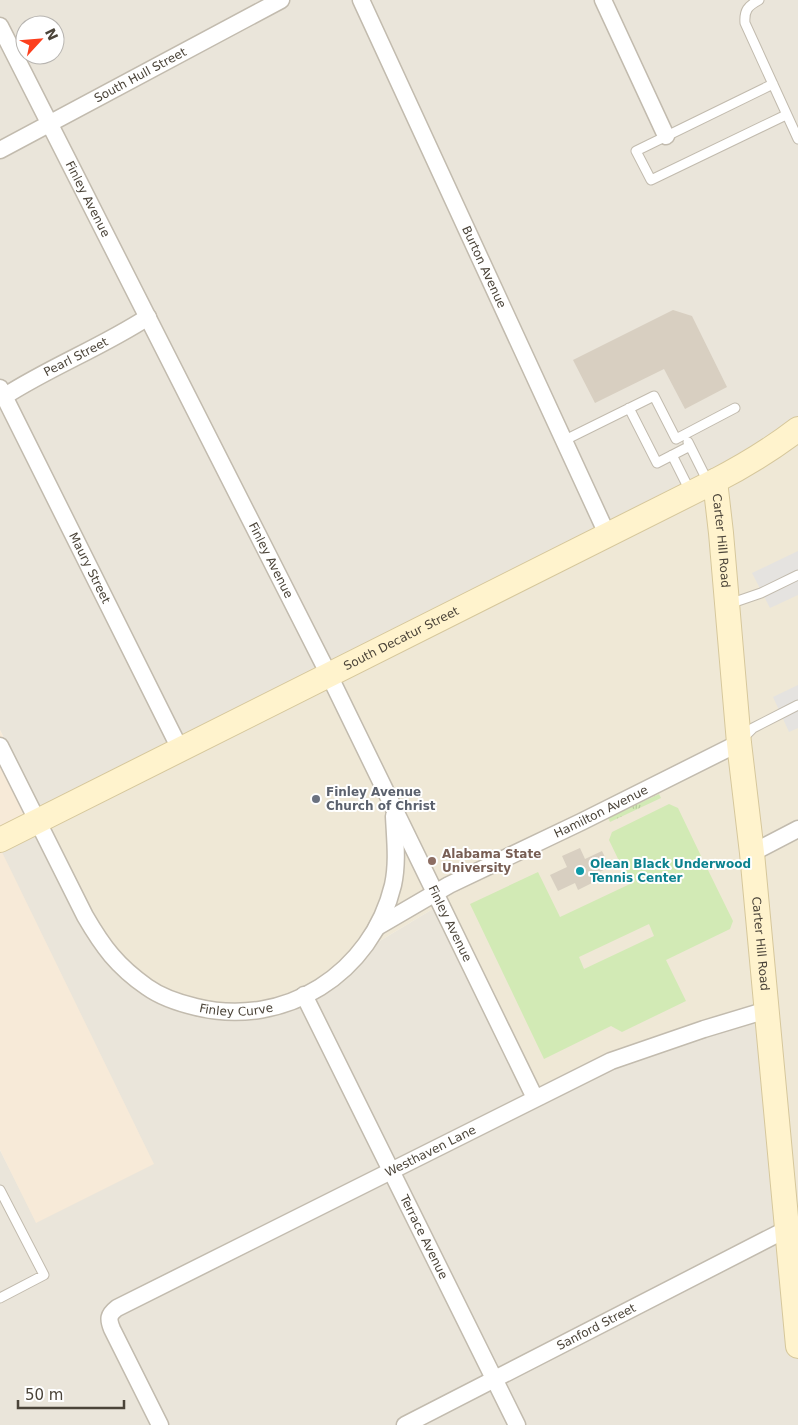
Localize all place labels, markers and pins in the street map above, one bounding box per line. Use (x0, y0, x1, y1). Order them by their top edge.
place label: Finley Avenue Church of Christ (326, 785, 436, 813)
marker: Finley Avenue Church of Christ (310, 793, 322, 805)
place label: Alabama State University (442, 847, 541, 875)
marker: Alabama State University (426, 855, 438, 867)
place label: Olean Black Underwood Tennis Center (590, 857, 751, 885)
marker: Olean Black Underwood Tennis Center (574, 865, 586, 877)

